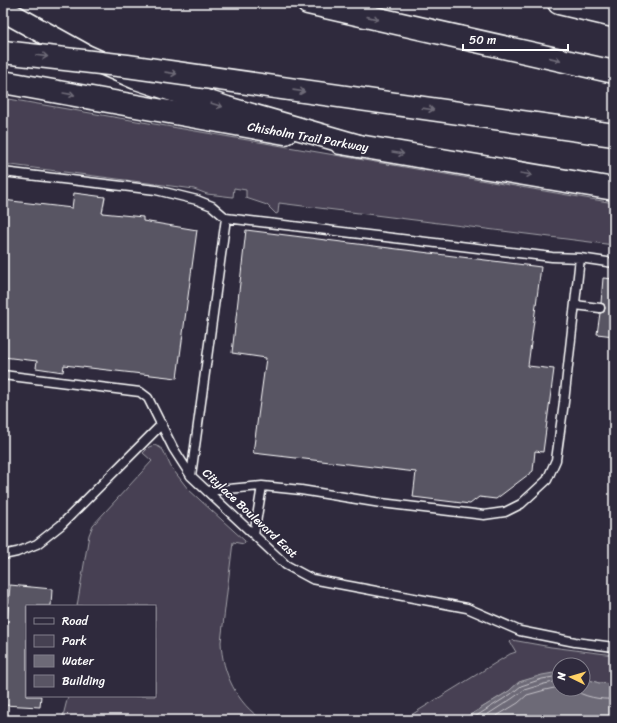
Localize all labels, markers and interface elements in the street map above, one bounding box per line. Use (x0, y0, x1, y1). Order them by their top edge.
one-way arrow (366, 14, 379, 22)
scale bar (463, 26, 568, 52)
text: 50 m (469, 29, 496, 51)
one-way arrow (35, 53, 48, 60)
one-way arrow (548, 55, 561, 63)
one-way arrow (164, 69, 177, 77)
one-way arrow (293, 87, 306, 95)
one-way arrow (62, 91, 75, 99)
one-way arrow (211, 102, 224, 109)
one-way arrow (421, 105, 434, 113)
street label: Chisholm Trail Parkway (246, 116, 371, 159)
one-way arrow (391, 149, 404, 157)
one-way arrow (519, 170, 532, 178)
street label: Citylace Boulevard East (197, 462, 303, 564)
legend (26, 605, 156, 697)
text: Road (62, 610, 89, 632)
text: Park (62, 630, 87, 652)
text: Water (62, 650, 95, 672)
north arrow (551, 657, 591, 697)
text: Building (62, 670, 105, 692)
text: N (552, 671, 571, 682)

